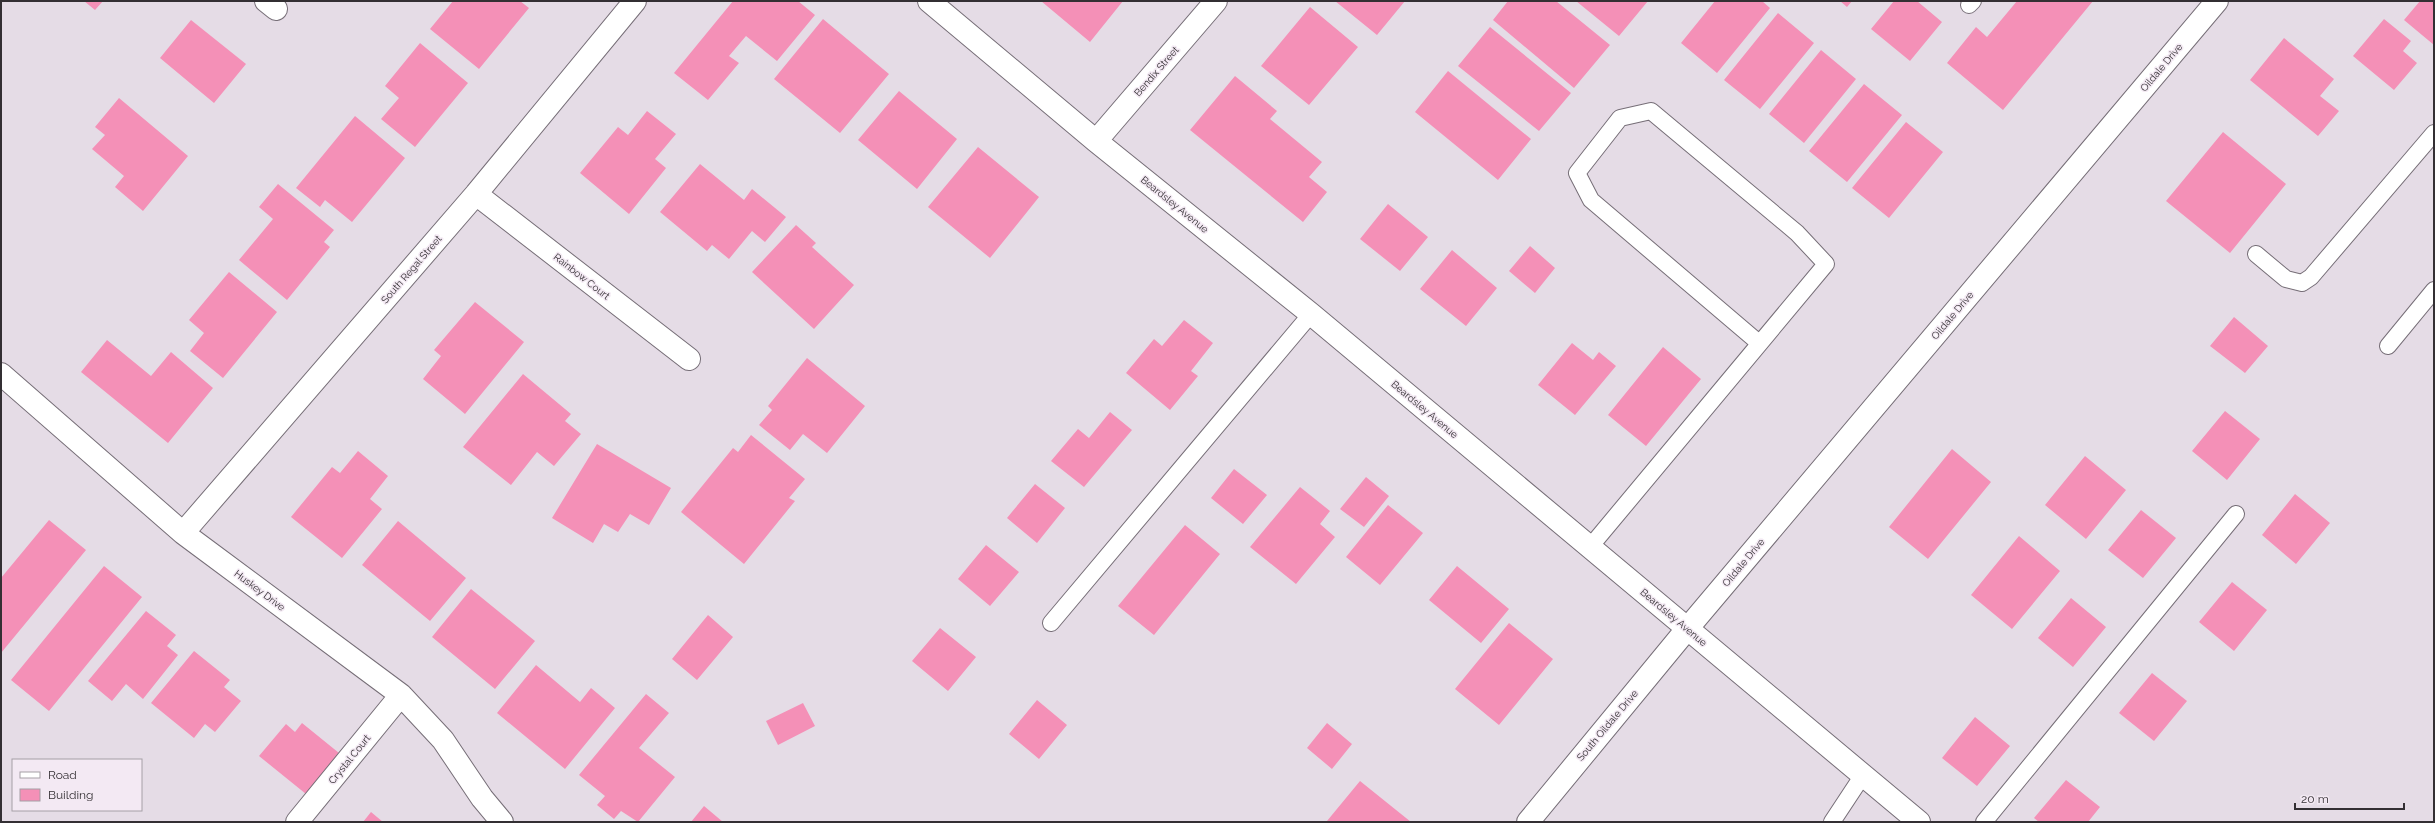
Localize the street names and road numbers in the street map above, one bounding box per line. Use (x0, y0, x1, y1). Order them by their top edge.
street label: Oildale Drive (2138, 41, 2185, 93)
street label: Bendix Street (1132, 44, 1181, 98)
street label: Beardsley Avenue (1139, 174, 1211, 235)
street label: South Regal Street (379, 233, 444, 305)
street label: Rainbow Court (552, 251, 612, 302)
street label: Oildale Drive (1929, 289, 1976, 341)
street label: Beardsley Avenue (1389, 378, 1460, 440)
street label: Oildale Drive (1720, 536, 1767, 588)
street label: Huskey Drive (232, 568, 287, 613)
street label: Beardsley Avenue (1638, 586, 1709, 648)
street label: South Oildale Drive (1575, 688, 1640, 763)
street label: Crystal Court (326, 732, 373, 786)

